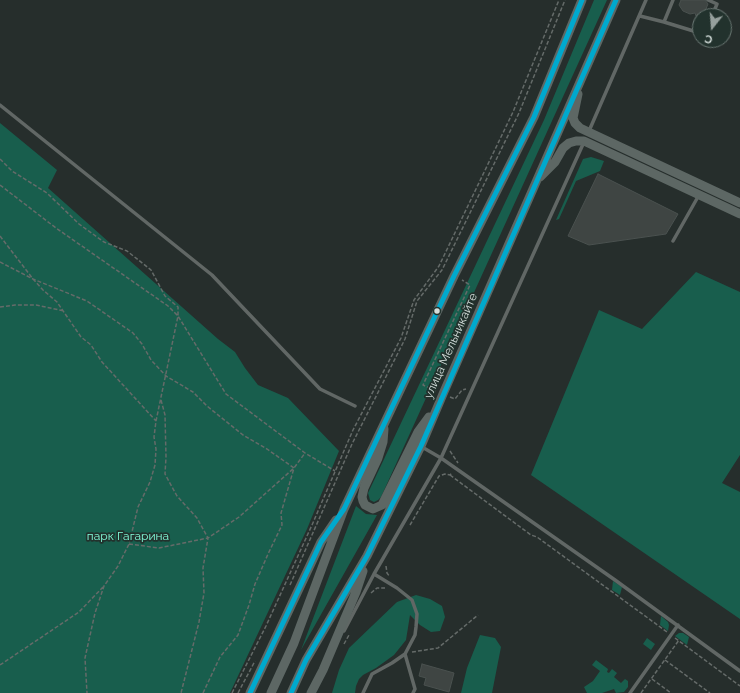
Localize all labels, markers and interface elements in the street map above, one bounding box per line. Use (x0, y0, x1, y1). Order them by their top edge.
north arrow (692, 8, 732, 48)
text: С (703, 32, 714, 46)
street label: улица Мельникайте (421, 291, 481, 401)
unlabelled marker (432, 306, 442, 316)
park label: парк Гагарина (87, 529, 169, 543)

